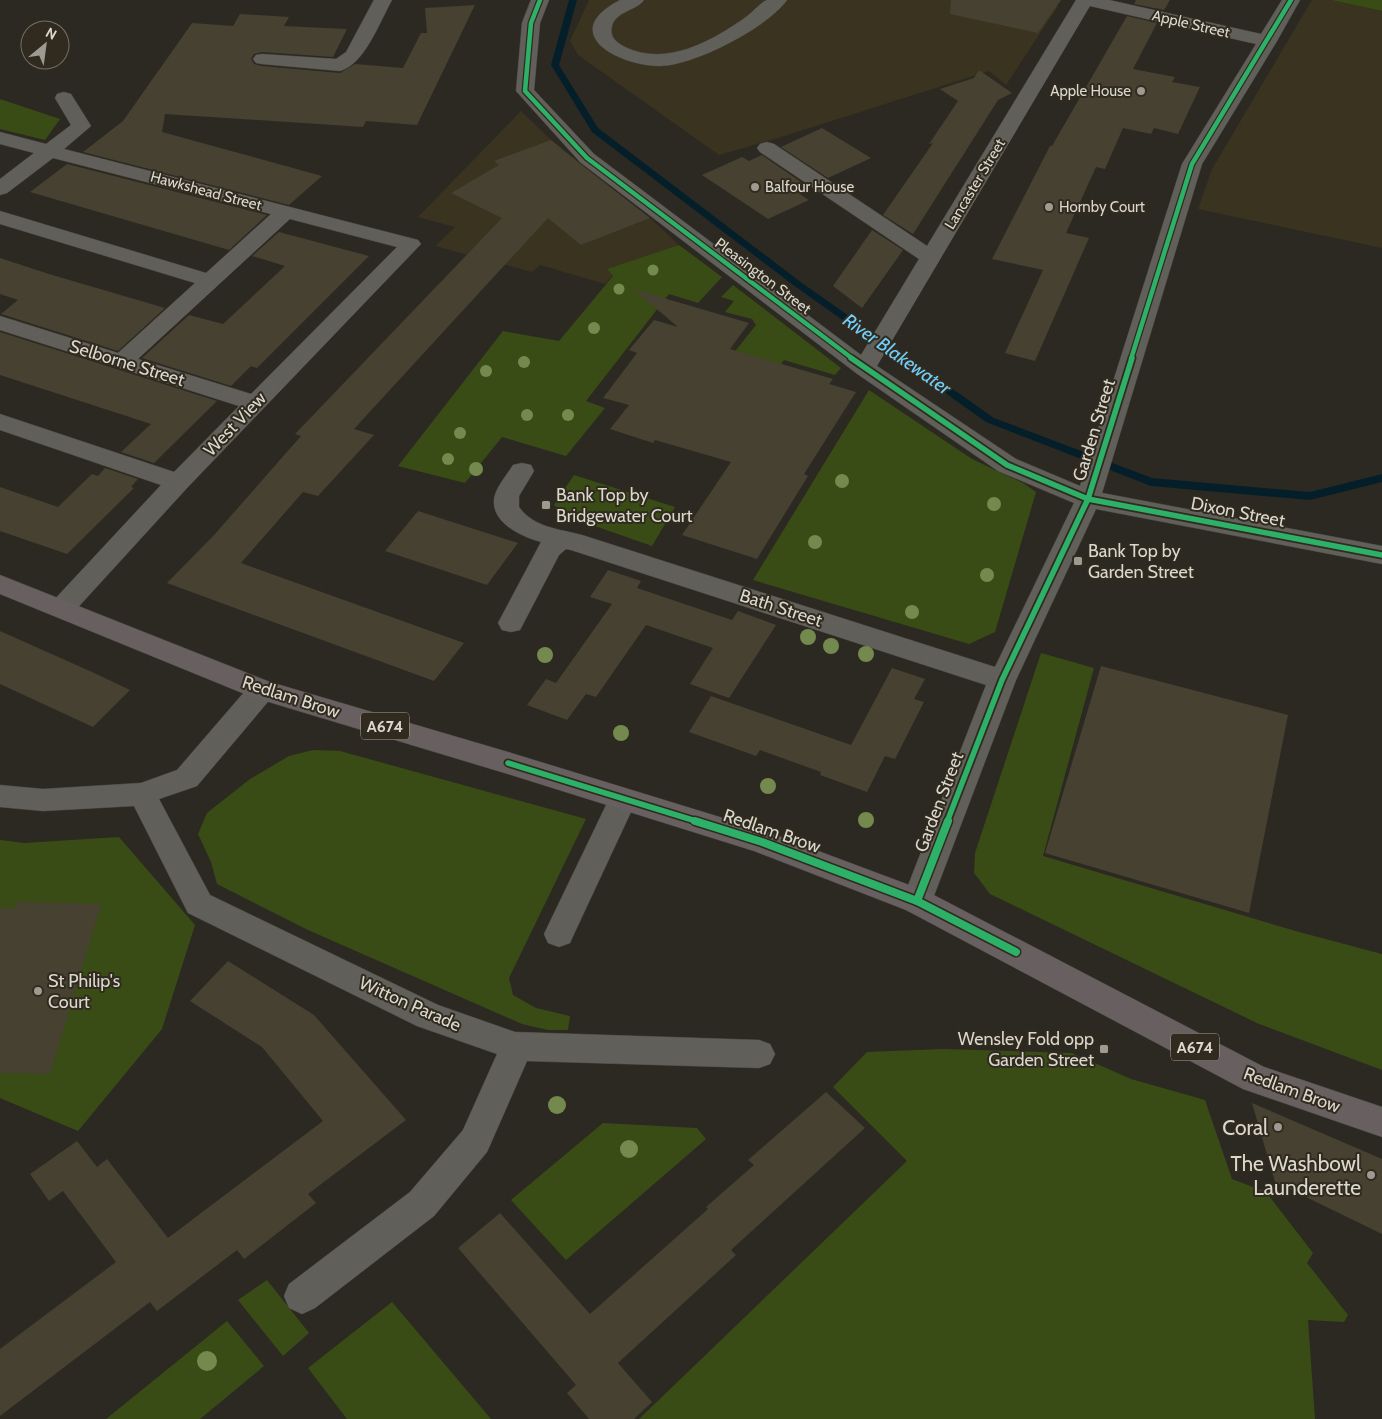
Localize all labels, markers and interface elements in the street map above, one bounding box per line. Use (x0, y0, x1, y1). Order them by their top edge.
street label: Apple Street (1150, 6, 1232, 42)
north arrow (20, 20, 70, 70)
text: N (43, 23, 60, 44)
place label: Apple House (1050, 82, 1131, 100)
marker: Apple House (1135, 85, 1147, 97)
street label: Lancaster Street (941, 135, 1009, 233)
street label: Hawkshead Street (148, 167, 264, 215)
place label: Balfour House (765, 178, 854, 196)
marker: Balfour House (749, 181, 761, 193)
place label: Hornby Court (1059, 198, 1145, 216)
marker: Hornby Court (1043, 201, 1055, 213)
street label: Pleasington Street (711, 234, 815, 318)
water label: River Blakewater (839, 308, 956, 400)
street label: Selborne Street (67, 335, 187, 391)
street label: Garden Street (1068, 376, 1120, 484)
street label: West View (199, 387, 271, 461)
place label: Bank Top by Bridgewater Court (556, 484, 693, 527)
street label: Dixon Street (1189, 492, 1287, 532)
marker: Bank Top by Bridgewater Court (540, 499, 552, 511)
place label: Bank Top by Garden Street (1088, 540, 1194, 583)
marker: Bank Top by Garden Street (1072, 555, 1084, 567)
street label: Bath Street (737, 584, 825, 632)
street label: Redlam Brow (239, 671, 343, 723)
road number: A674 (361, 712, 409, 739)
street label: Garden Street (910, 749, 968, 855)
street label: Redlam Brow (720, 804, 824, 858)
place label: St Philip's Court (48, 970, 120, 1013)
street label: Witton Parade (356, 972, 464, 1036)
marker: St Philip's Court (32, 985, 44, 997)
place label: Wensley Fold opp Garden Street (958, 1028, 1094, 1071)
road number: A674 (1171, 1034, 1219, 1060)
marker: Wensley Fold opp Garden Street (1098, 1043, 1110, 1055)
street label: Redlam Brow (1241, 1062, 1343, 1118)
place label: Coral (1222, 1115, 1268, 1140)
marker: Coral (1272, 1121, 1284, 1133)
place label: The Washbowl Launderette (1231, 1151, 1361, 1200)
marker: The Washbowl Launderette (1365, 1169, 1377, 1181)

